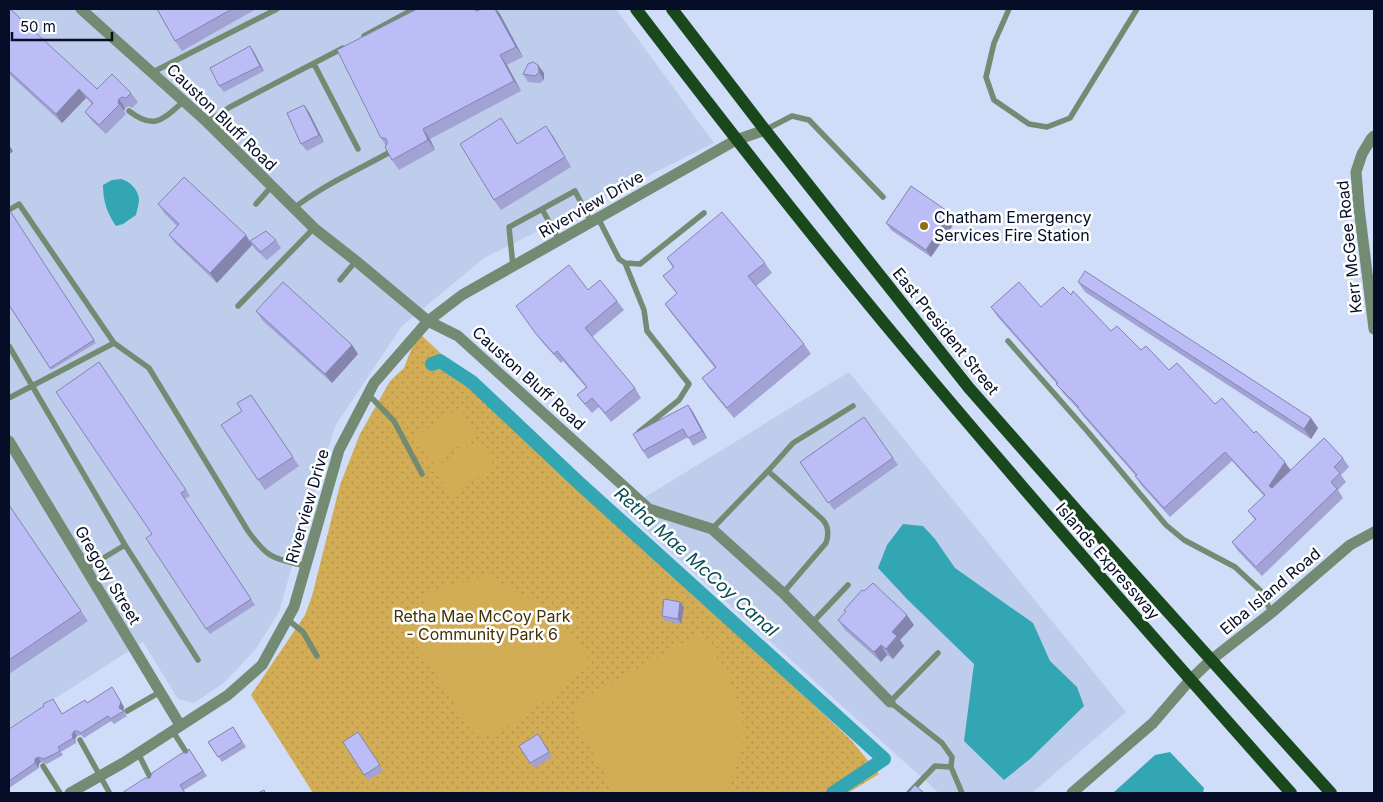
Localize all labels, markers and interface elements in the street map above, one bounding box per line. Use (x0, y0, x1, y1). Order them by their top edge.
scale bar (12, 10, 112, 42)
text: 50 m (20, 17, 56, 36)
street label: Causton Bluff Road (163, 59, 281, 175)
street label: Riverview Drive (535, 166, 647, 242)
street label: Kerr McGee Road (1332, 180, 1366, 314)
place label: Chatham Emergency Services Fire Station (934, 207, 1091, 245)
marker: Chatham Emergency Services Fire Station (918, 220, 930, 232)
street label: East President Street (889, 263, 1003, 399)
street label: Causton Bluff Road (468, 322, 590, 434)
street label: Riverview Drive (281, 447, 333, 565)
water label: Retha Mae McCoy Canal (610, 483, 783, 641)
street label: Islands Expressway (1052, 498, 1164, 624)
street label: Gregory Street (71, 522, 145, 628)
street label: Elba Island Road (1216, 543, 1324, 639)
park label: Retha Mae McCoy Park - Community Park 6 (393, 606, 571, 644)

